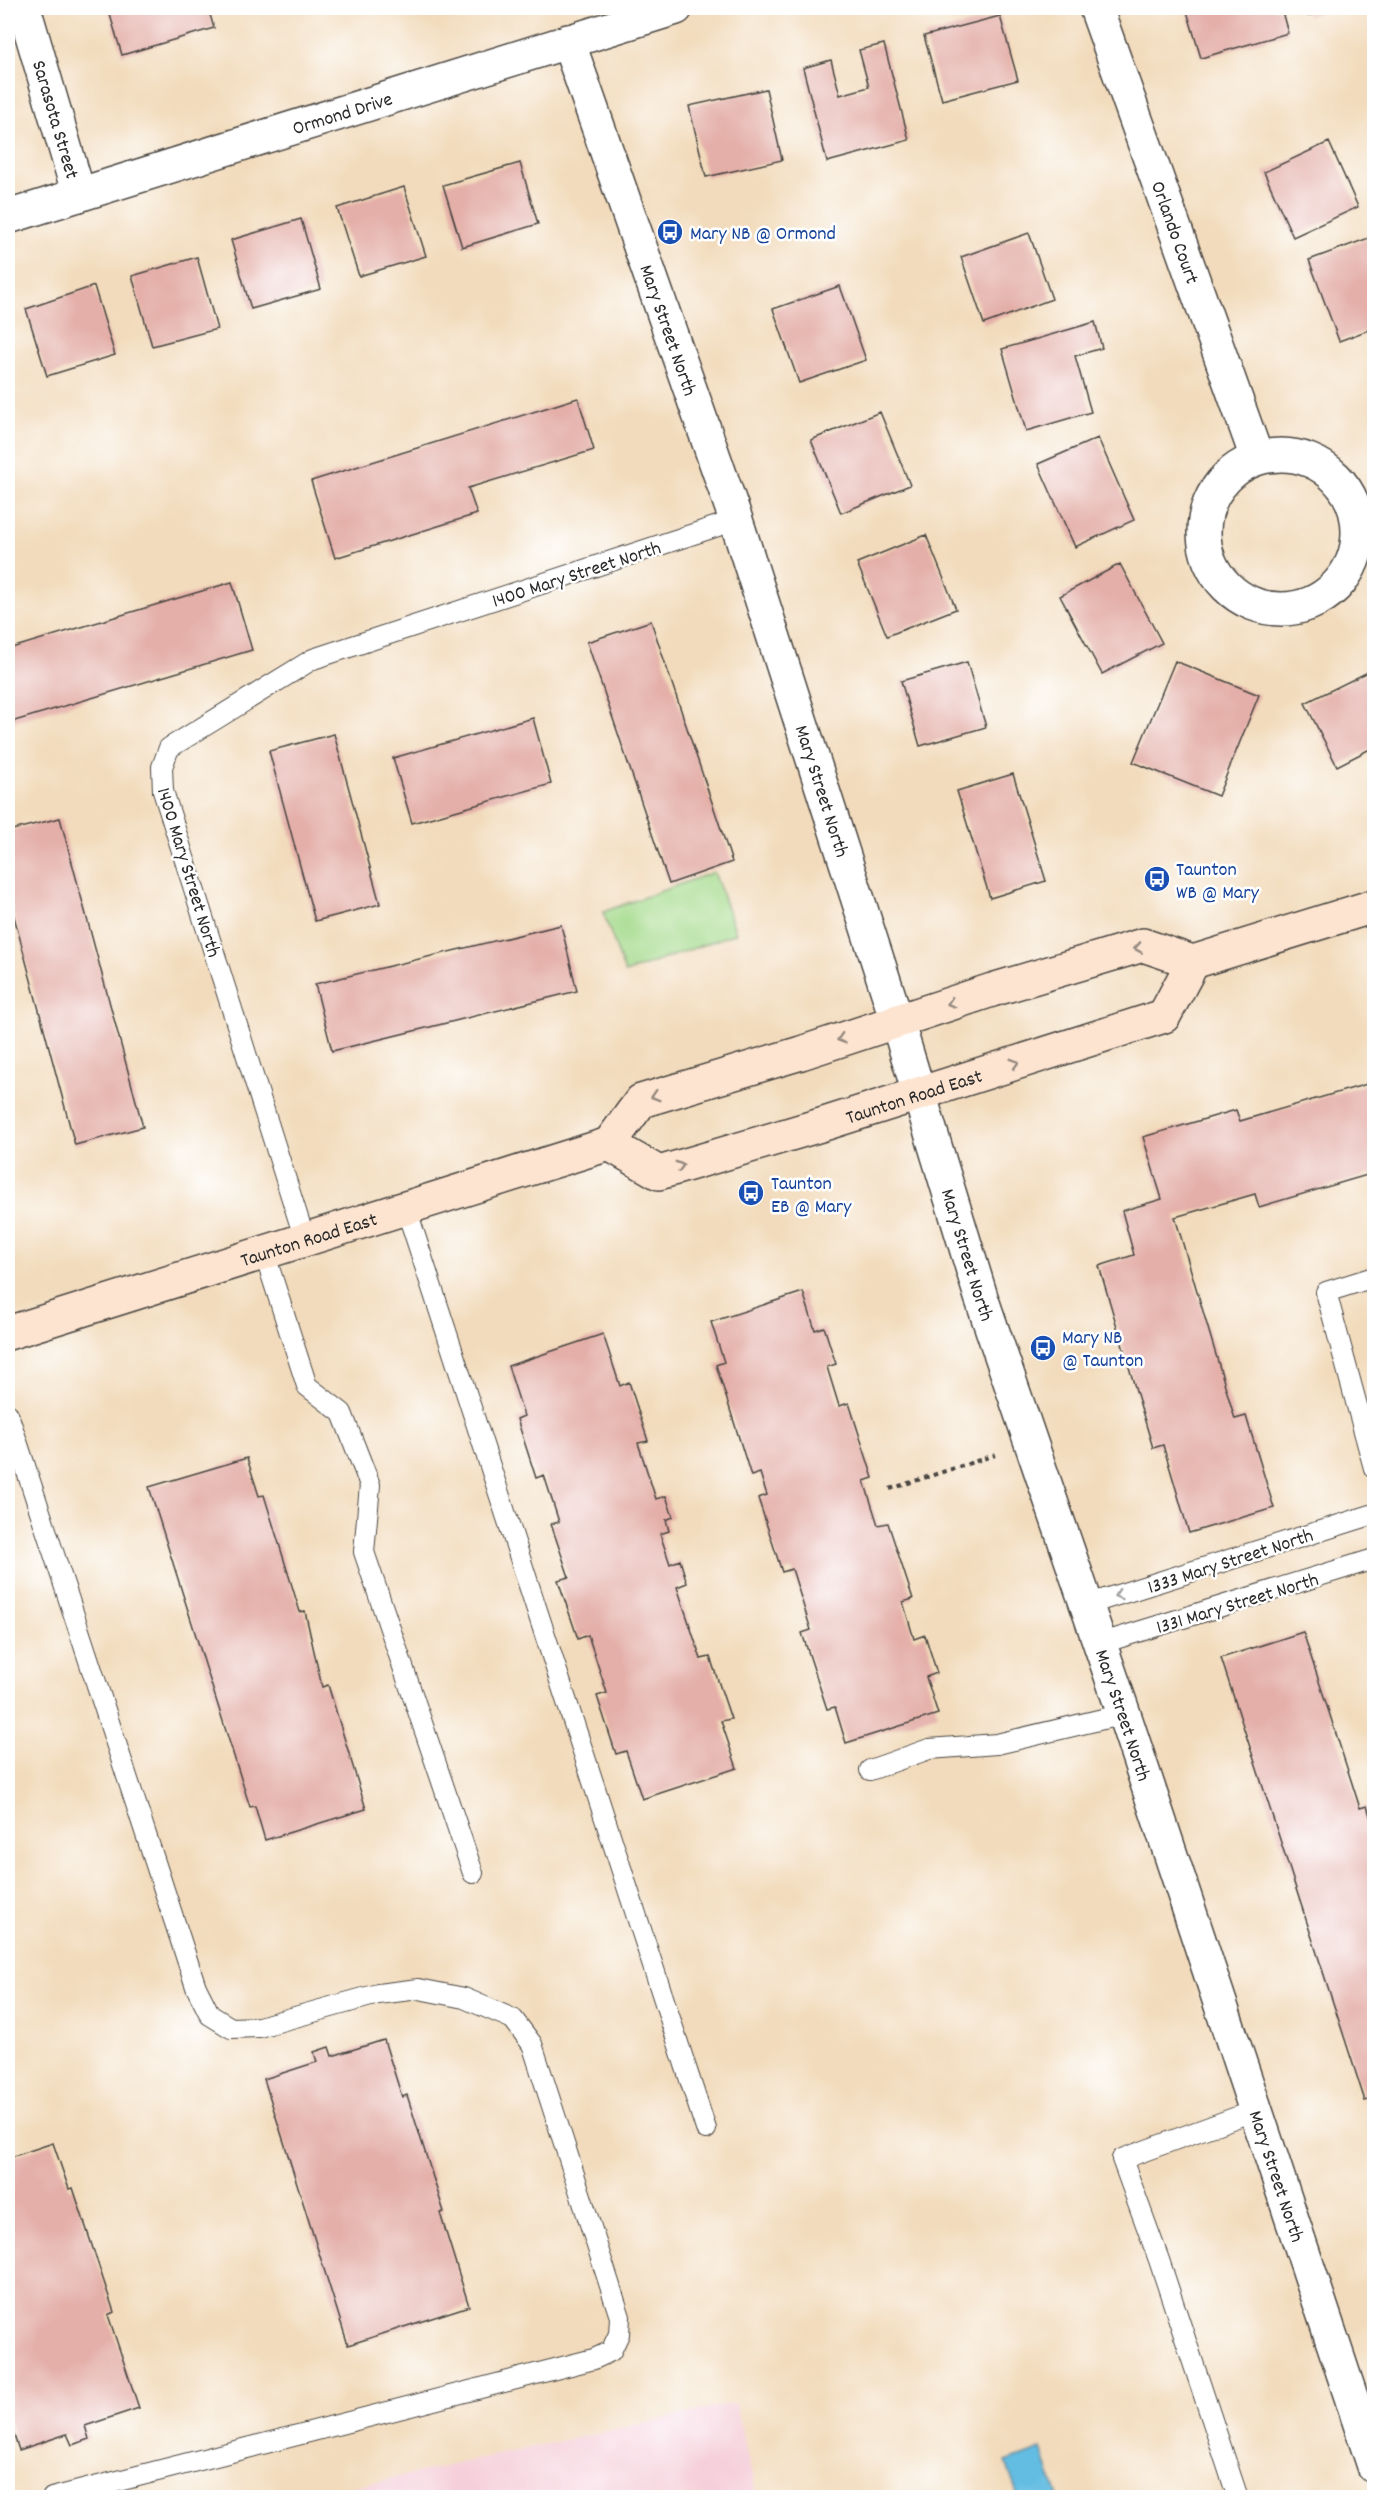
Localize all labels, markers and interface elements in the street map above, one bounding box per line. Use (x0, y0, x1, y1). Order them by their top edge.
street label: Sarasota Street (23, 57, 85, 183)
street label: Ormond Drive (289, 87, 397, 144)
street label: Orlando Court (1142, 178, 1205, 288)
bus stop icon: Mary NB @ Ormond (655, 217, 685, 247)
place label: Mary NB @ Ormond (690, 221, 836, 249)
street label: Mary Street North (631, 261, 702, 400)
street label: 1400 Mary Street North (489, 535, 665, 616)
street label: Mary Street North (786, 722, 854, 861)
street label: 1400 Mary Street North (148, 785, 226, 961)
place label: Taunton WB @ Mary (1176, 857, 1260, 908)
bus stop icon: Taunton WB @ Mary (1142, 864, 1172, 894)
one-way arrow (1133, 942, 1143, 954)
one-way arrow (946, 996, 957, 1009)
one-way arrow (836, 1032, 847, 1045)
one-way arrow (1009, 1058, 1020, 1071)
street label: Taunton Road East (843, 1064, 986, 1133)
one-way arrow (650, 1089, 661, 1101)
one-way arrow (675, 1161, 685, 1173)
place label: Taunton EB @ Mary (771, 1171, 852, 1222)
bus stop icon: Taunton EB @ Mary (736, 1178, 766, 1208)
street label: Mary Street North (932, 1186, 999, 1326)
street label: Taunton Road East (238, 1207, 381, 1276)
place label: Mary NB @ Taunton (1062, 1325, 1143, 1376)
bus stop icon: Mary NB @ Taunton (1028, 1333, 1058, 1363)
street label: 1333 Mary Street North (1144, 1523, 1317, 1603)
street label: 1331 Mary Street North (1153, 1567, 1322, 1643)
one-way arrow (1113, 1588, 1124, 1600)
street label: Mary Street North (1086, 1646, 1156, 1785)
street label: Mary Street North (1240, 2107, 1310, 2246)

